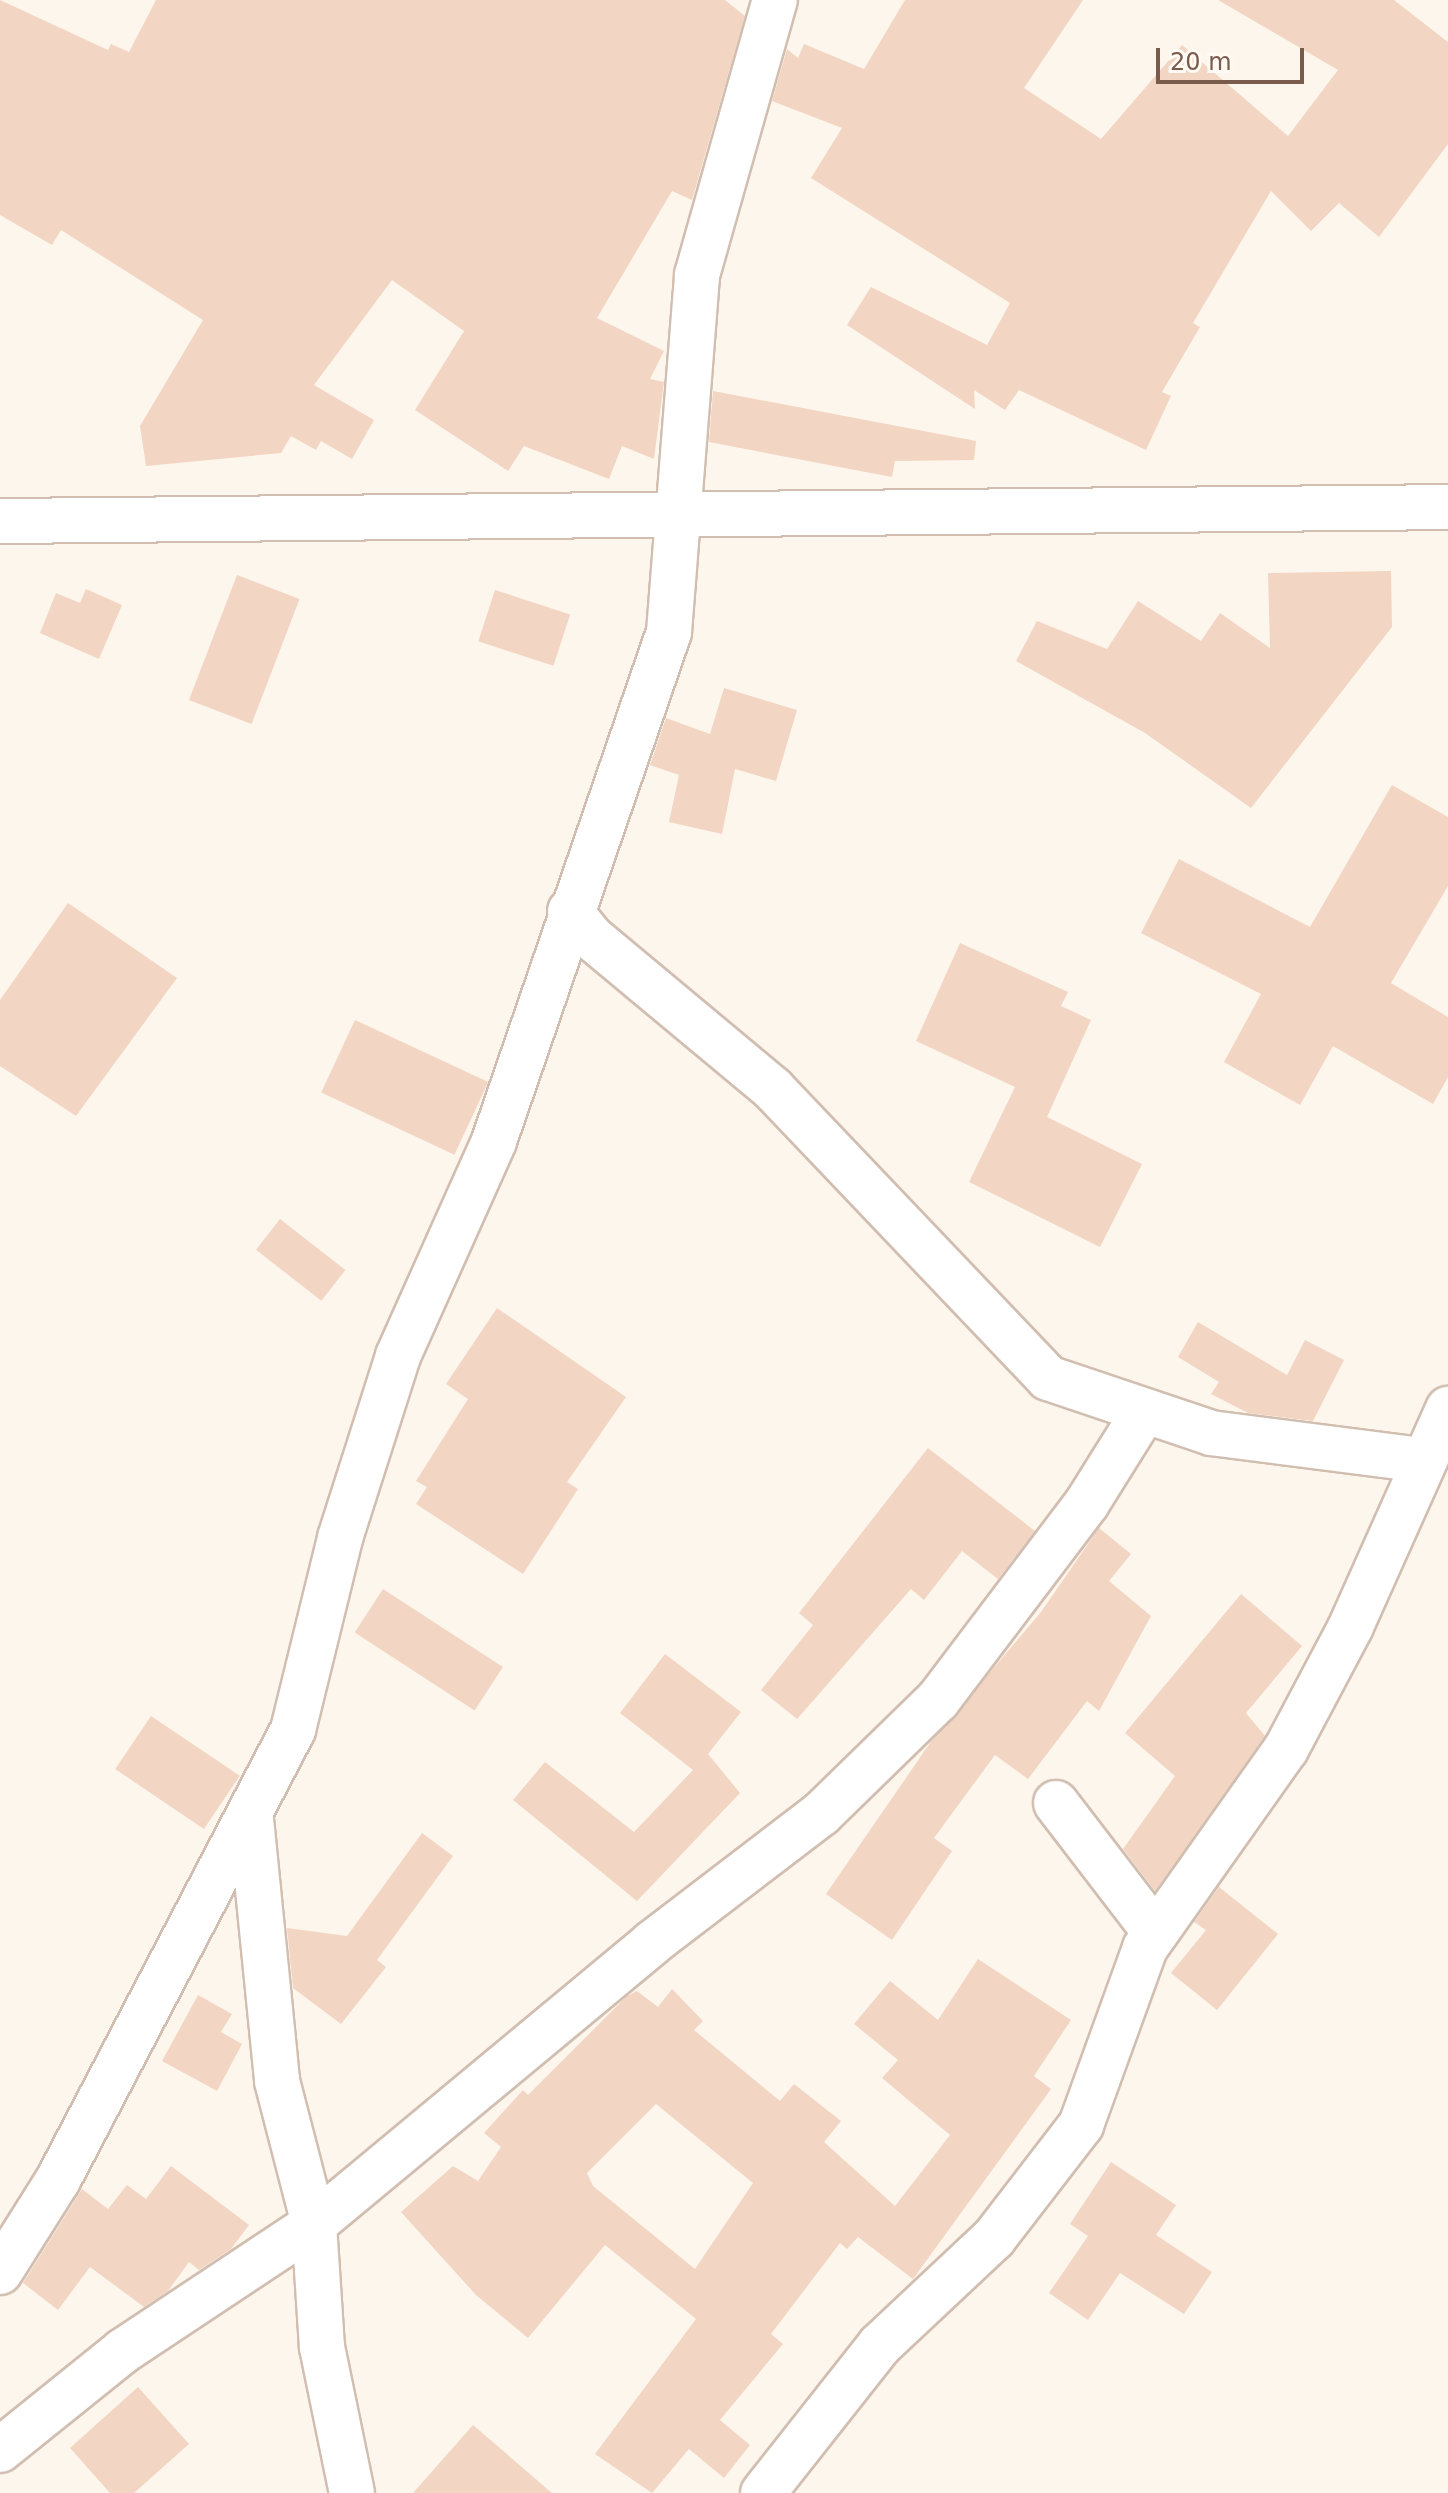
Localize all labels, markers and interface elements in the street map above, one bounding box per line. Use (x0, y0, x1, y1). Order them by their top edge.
scale bar (1160, 32, 1308, 82)
text: 20 m (1170, 48, 1232, 76)

